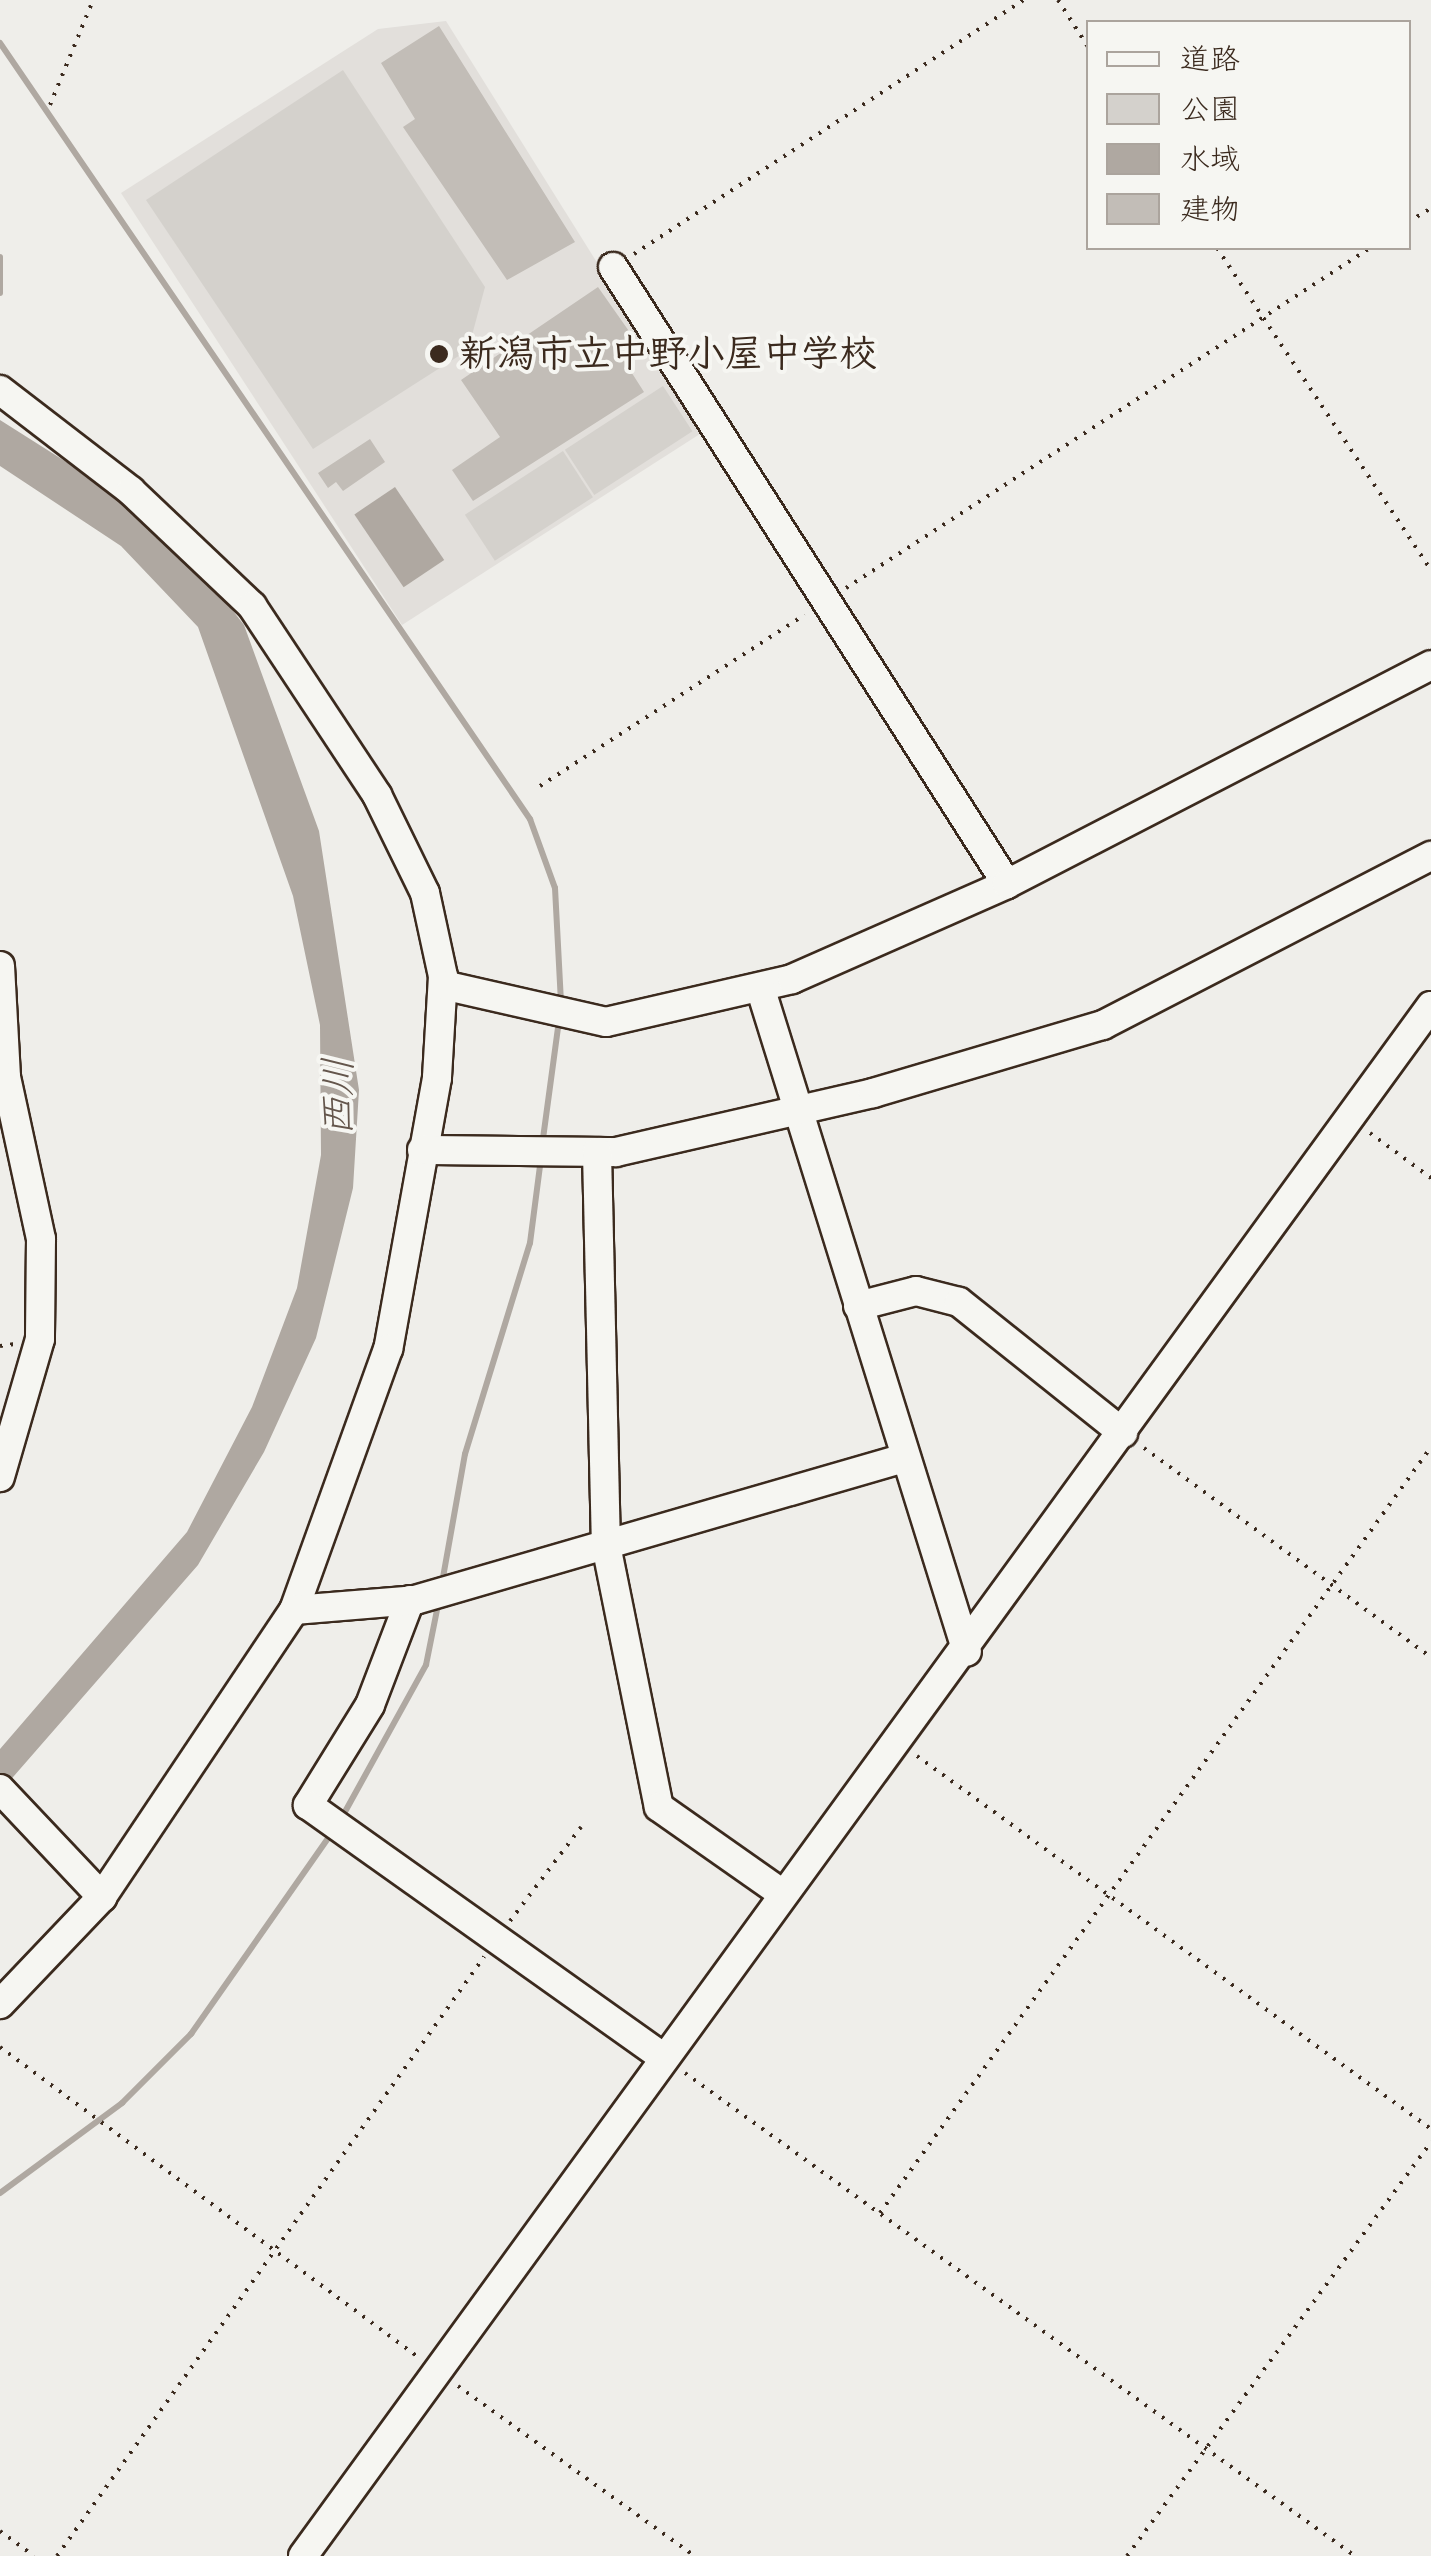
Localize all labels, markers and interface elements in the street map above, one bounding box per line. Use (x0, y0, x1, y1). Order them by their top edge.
legend (1086, 20, 1411, 250)
text: 道路 (1180, 32, 1240, 86)
text: 公園 (1180, 82, 1240, 136)
text: 水域 (1180, 132, 1240, 186)
text: 建物 (1180, 182, 1240, 236)
place label: 新潟市立中野小屋中学校 (459, 331, 877, 377)
marker: 新潟市立中野小屋中学校 (428, 343, 450, 365)
water label: 西川 (314, 1057, 362, 1137)

